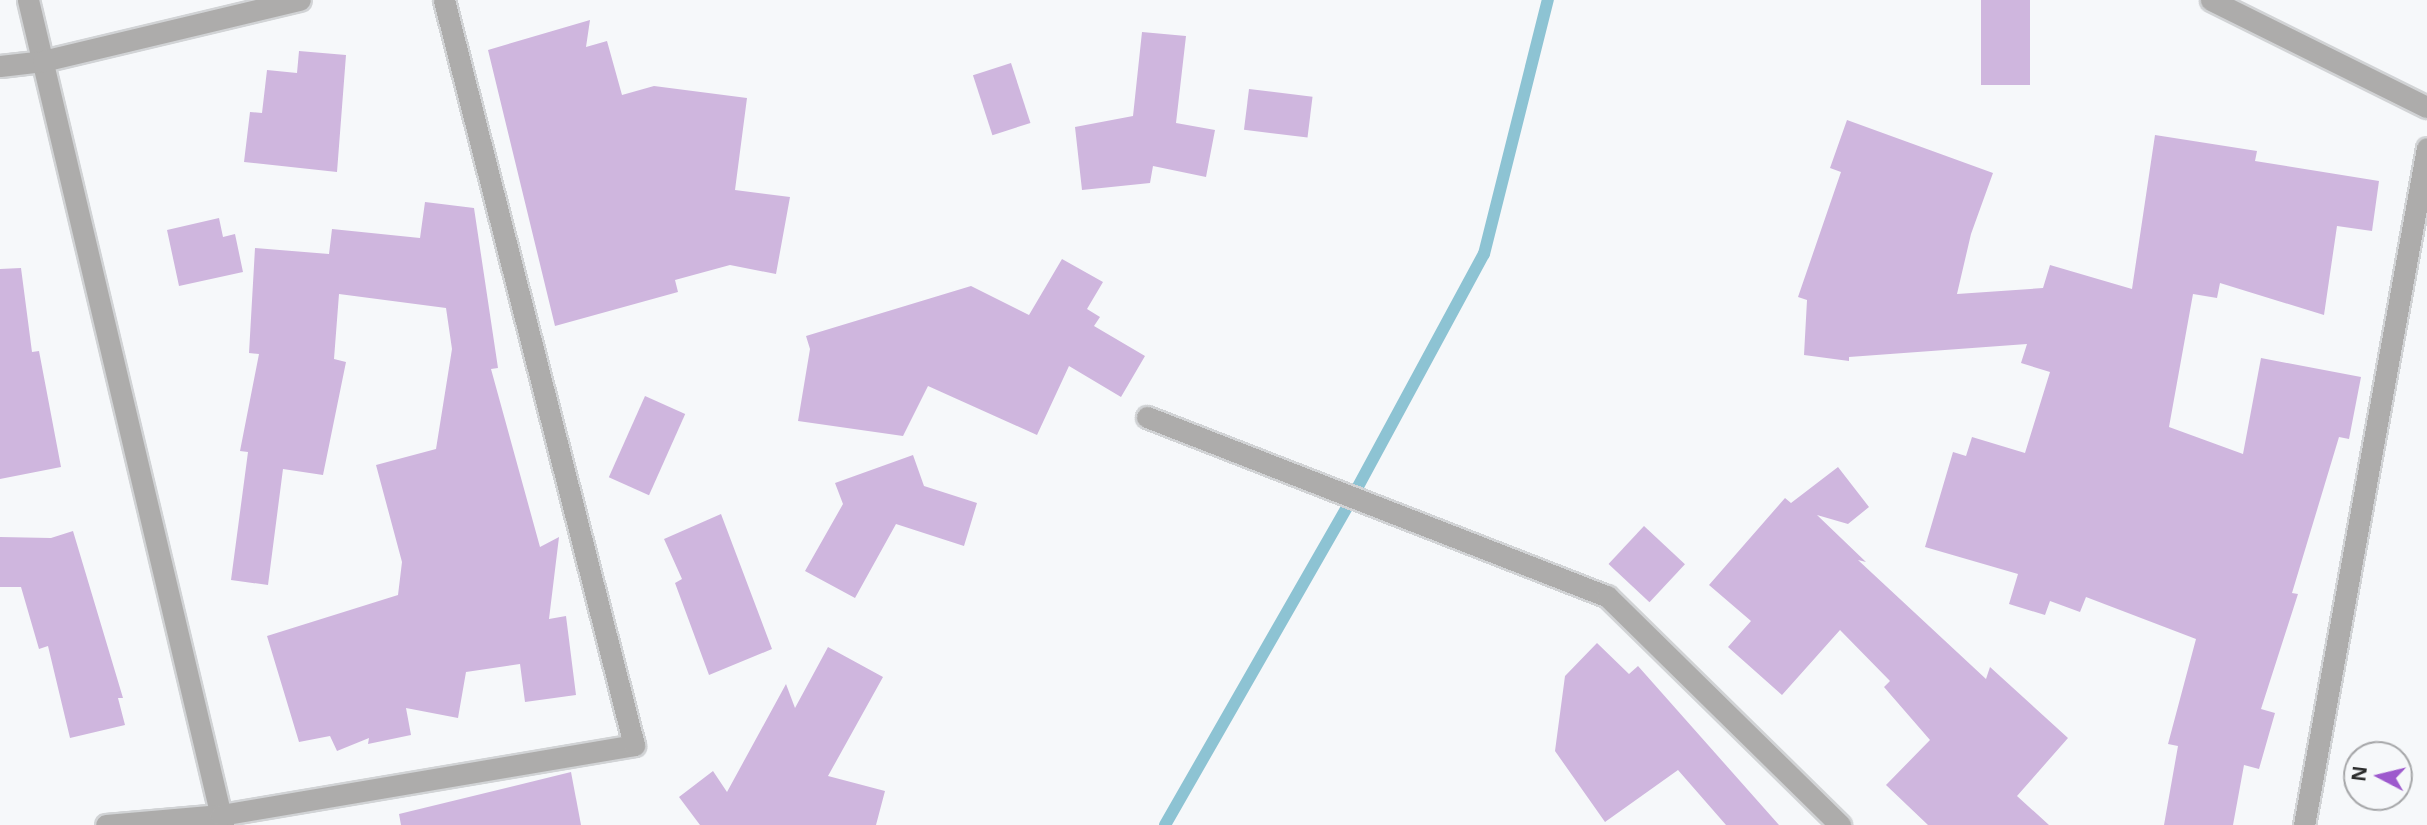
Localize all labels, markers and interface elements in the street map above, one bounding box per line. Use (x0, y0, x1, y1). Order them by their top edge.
north arrow (2343, 741, 2413, 811)
text: N (2345, 764, 2373, 783)

